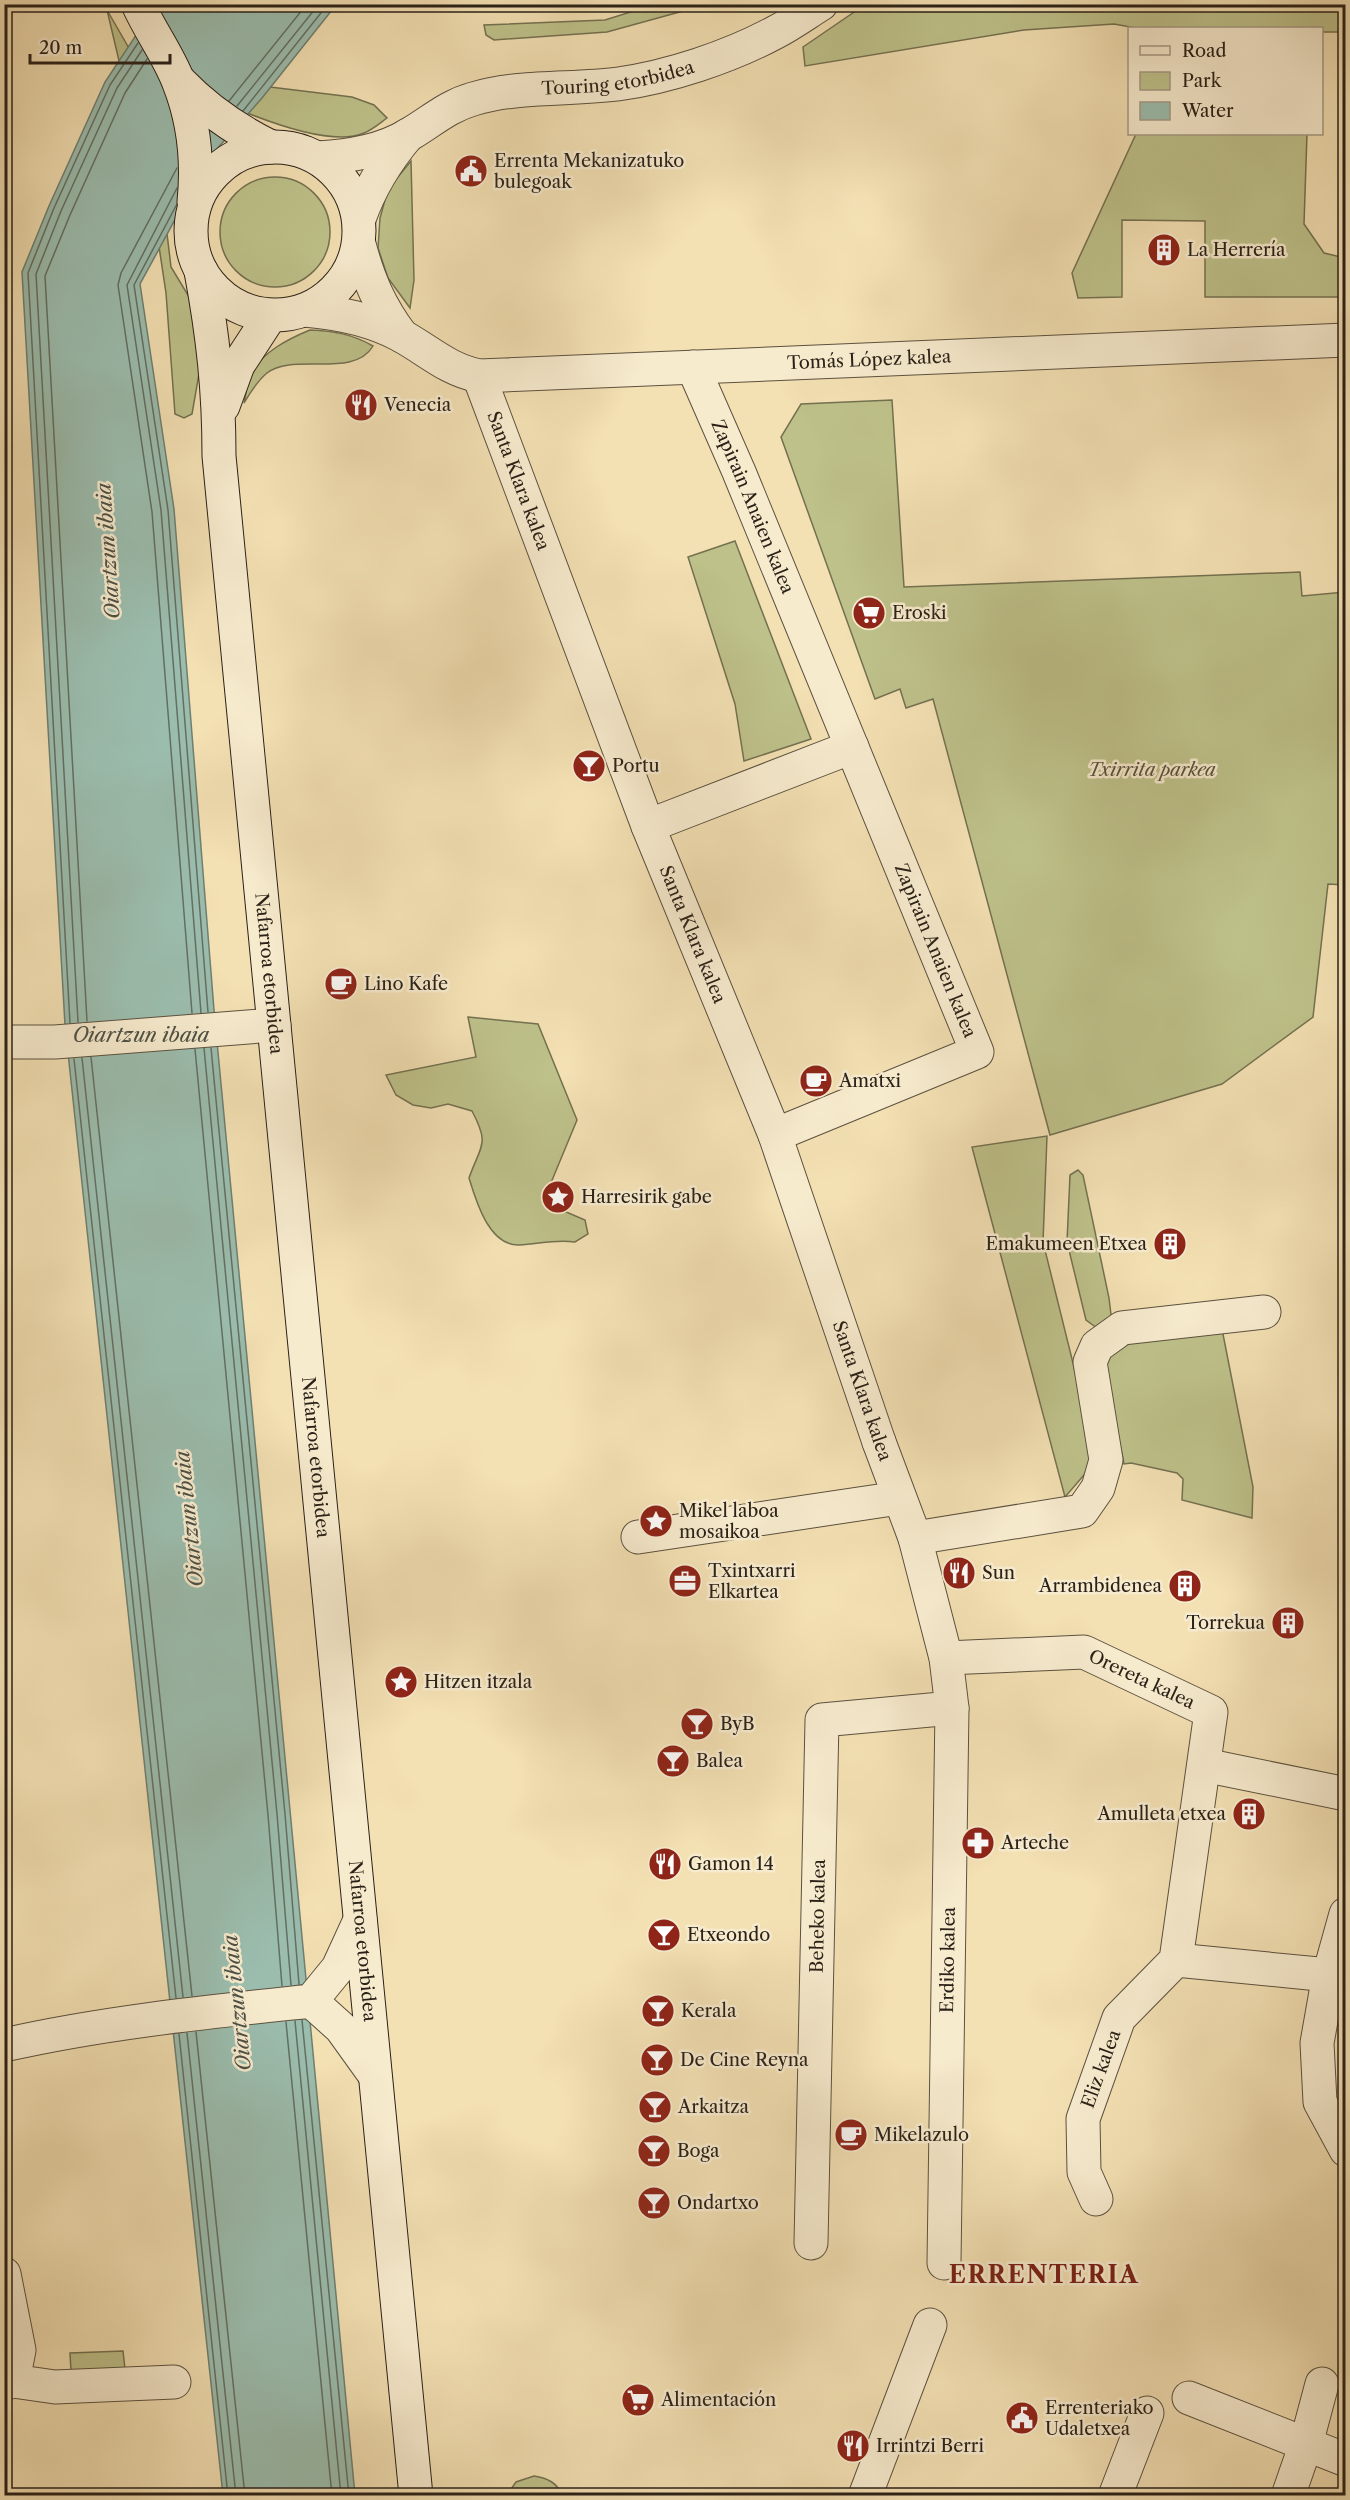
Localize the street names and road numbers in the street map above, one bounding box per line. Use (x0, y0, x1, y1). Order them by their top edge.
street label: Touring etorbidea (541, 56, 697, 100)
street label: Tomás López kalea (787, 345, 952, 374)
street label: Santa Klara kalea (482, 408, 555, 554)
street label: Zapirain Anaien kalea (707, 416, 799, 597)
street label: Zapirain Anaien kalea (890, 860, 981, 1042)
street label: Santa Klara kalea (654, 862, 731, 1007)
street label: Nafarroa etorbidea (250, 892, 288, 1056)
street label: Santa Klara kalea (828, 1318, 896, 1464)
street label: Nafarroa etorbidea (297, 1376, 334, 1539)
street label: Orereta kalea (1085, 1645, 1199, 1714)
street label: Beheko kalea (806, 1858, 830, 1973)
street label: Nafarroa etorbidea (344, 1859, 381, 2023)
street label: Erdiko kalea (936, 1906, 960, 2013)
street label: Eliz kalea (1077, 2026, 1125, 2111)

